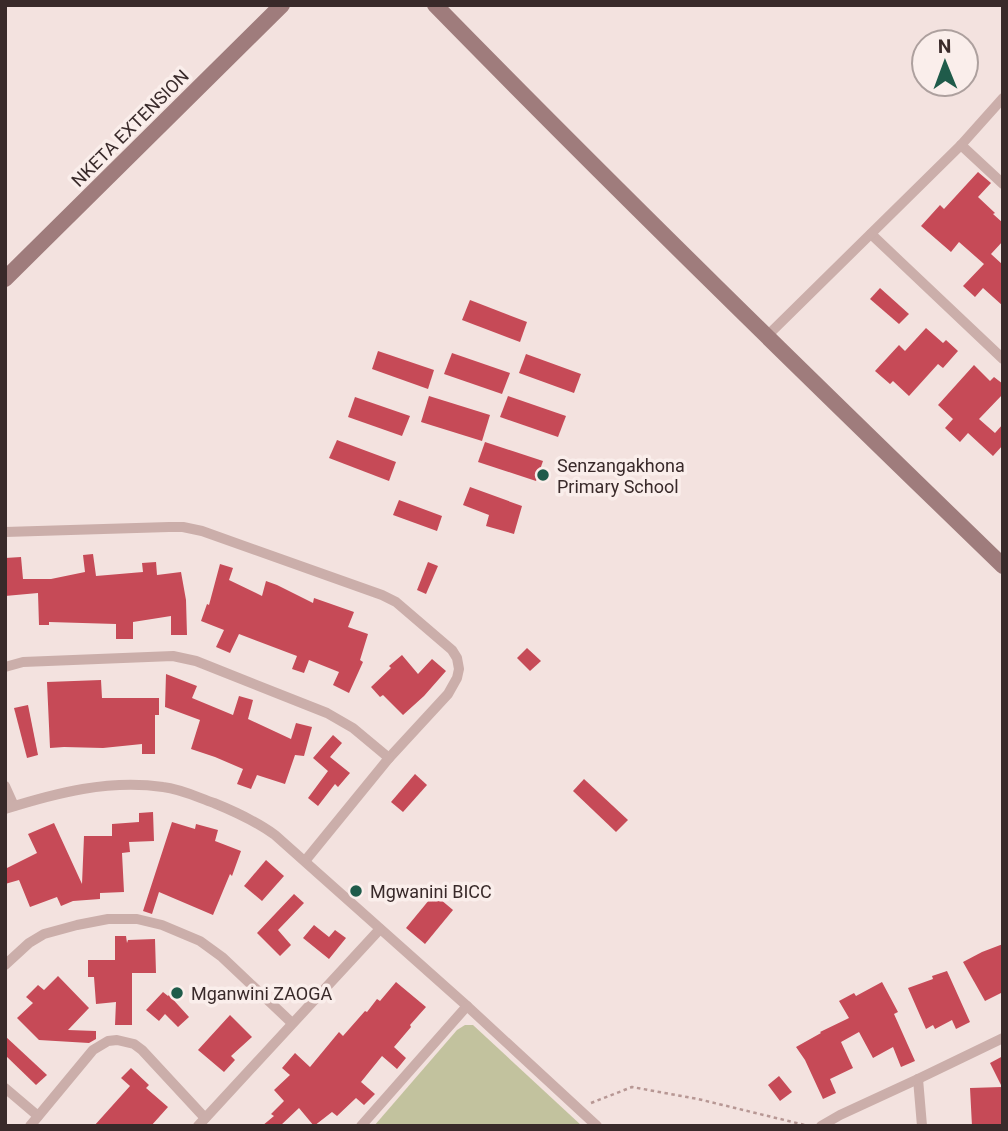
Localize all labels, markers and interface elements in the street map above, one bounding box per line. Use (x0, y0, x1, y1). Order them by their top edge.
north arrow (910, 28, 980, 98)
text: N (938, 35, 952, 58)
street label: NKETA EXTENSION (67, 65, 193, 191)
place label: Senzangakhona Primary School (557, 455, 685, 497)
marker: Senzangakhona Primary School (535, 467, 551, 483)
place label: Mgwanini BICC (370, 881, 492, 902)
marker: Mgwanini BICC (348, 883, 364, 899)
place label: Mganwini ZAOGA (191, 983, 332, 1004)
marker: Mganwini ZAOGA (169, 985, 185, 1001)

